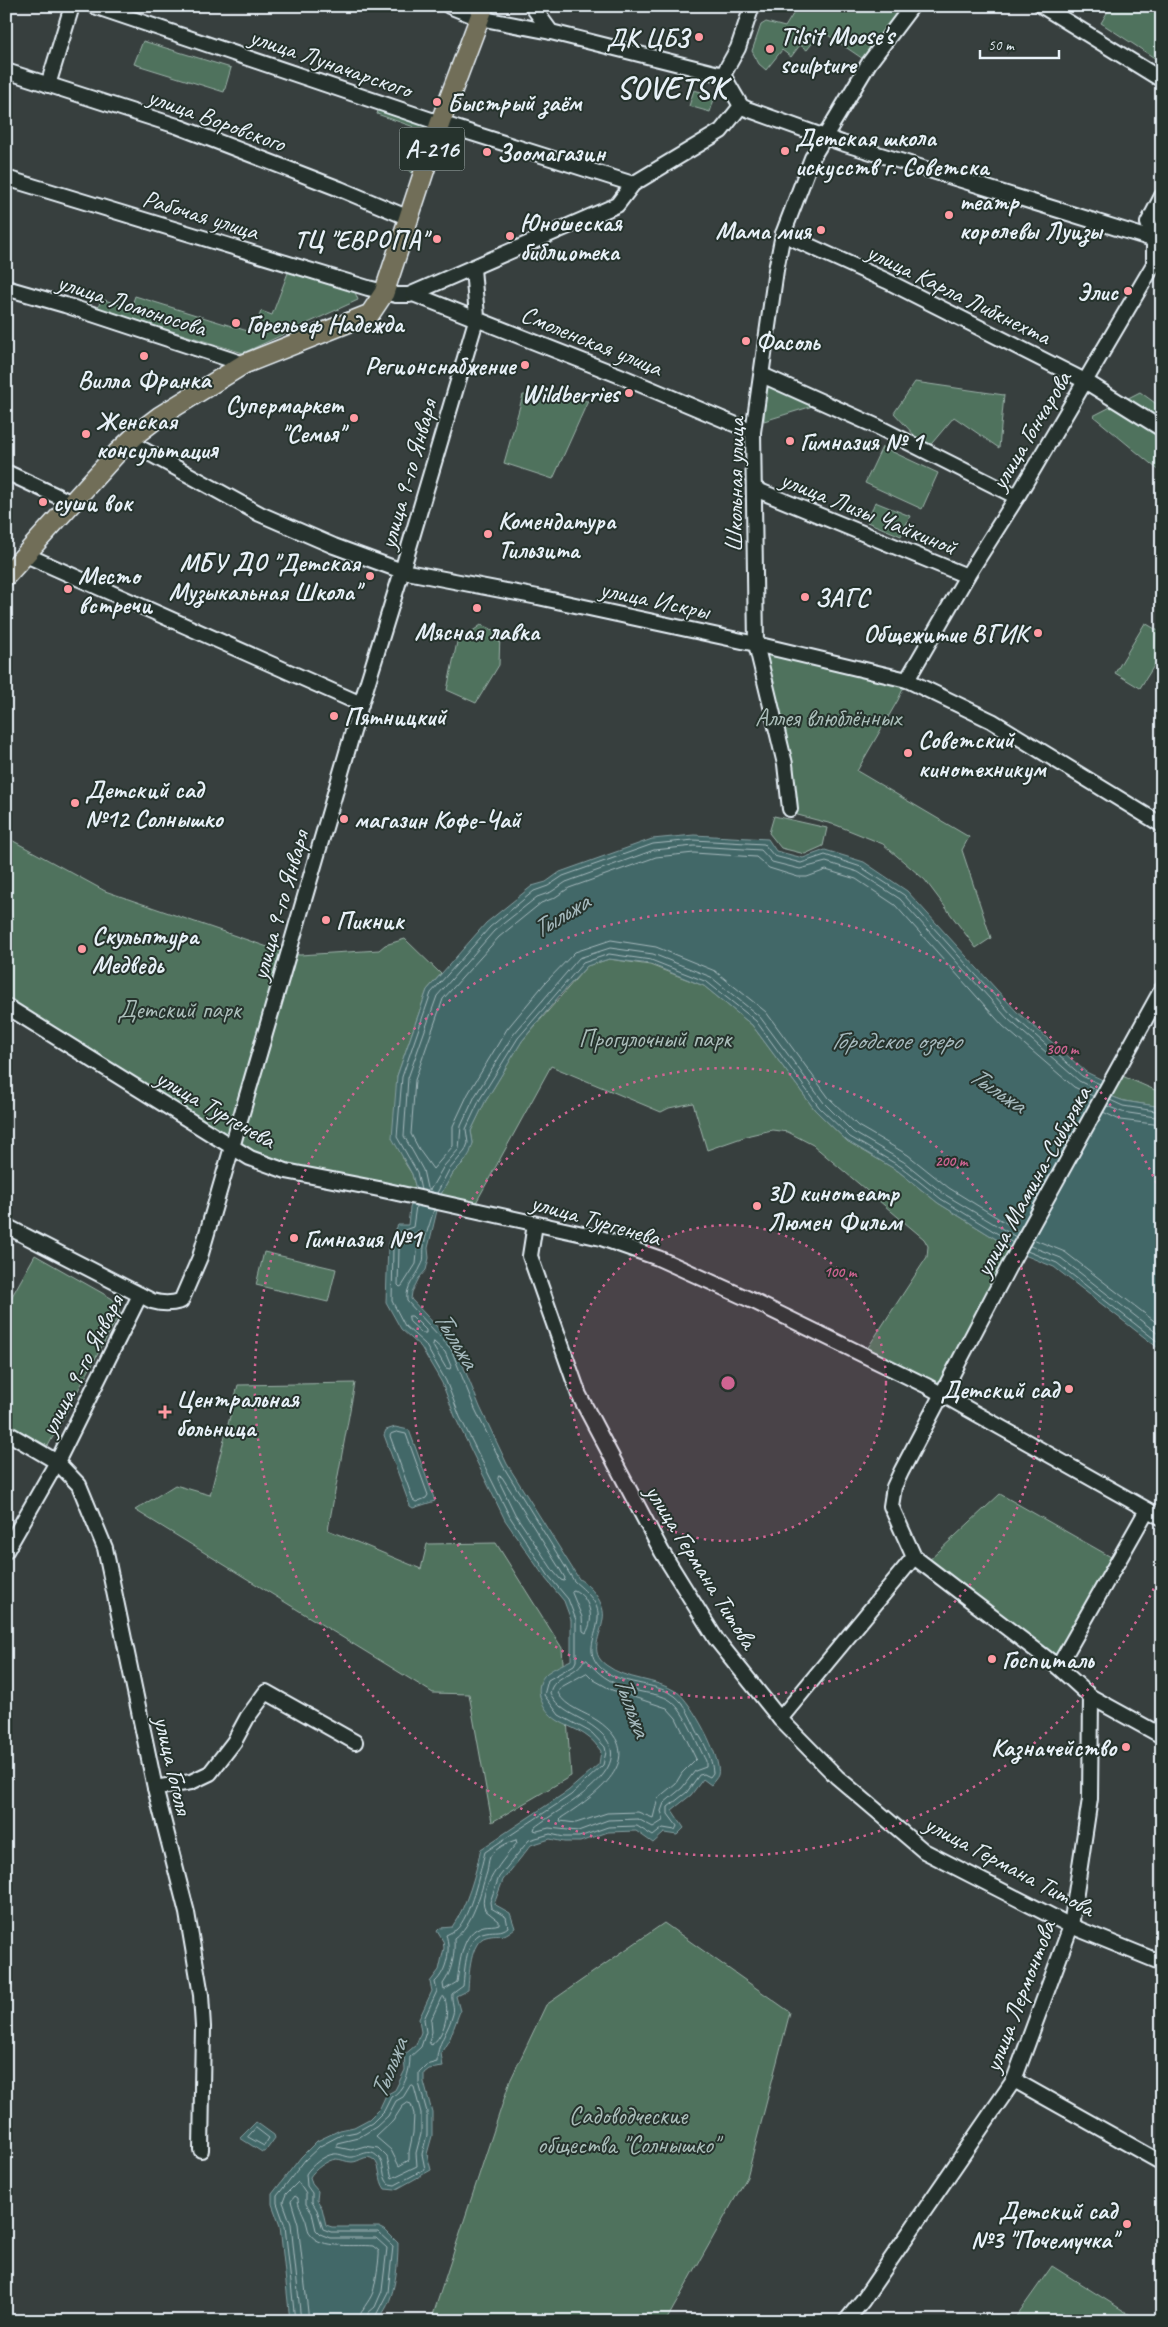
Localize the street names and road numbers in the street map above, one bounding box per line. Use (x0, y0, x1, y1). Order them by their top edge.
street label: улица Луначарского (244, 20, 419, 107)
street label: улица Воровского (142, 80, 291, 160)
road number: А-216 (400, 128, 464, 170)
street label: Рабочая улица (139, 182, 264, 248)
street label: улица Карла Либкнехта (860, 235, 1058, 353)
street label: улица Ломоносова (51, 265, 212, 345)
street label: Смоленская улица (516, 298, 669, 385)
street label: улица Гончарова (982, 363, 1080, 498)
street label: улица 9-го Января (371, 393, 445, 555)
street label: Школьная улица (718, 415, 752, 553)
street label: улица Лизы Чайкиной (774, 462, 963, 563)
street label: улица Искры (595, 572, 714, 628)
street label: улица 9-го Января (243, 824, 317, 986)
street label: улица Тургенева (148, 1061, 283, 1157)
street label: улица Мамина-Сибиряка (966, 1079, 1100, 1284)
street label: улица Тургенева (525, 1186, 666, 1254)
street label: улица 9-го Января (32, 1287, 132, 1443)
street label: улица Германа Титова (637, 1477, 766, 1657)
street label: улица Гоголя (146, 1711, 200, 1820)
street label: улица Германа Титова (917, 1807, 1102, 1925)
street label: улица Лермонтова (976, 1914, 1064, 2078)

